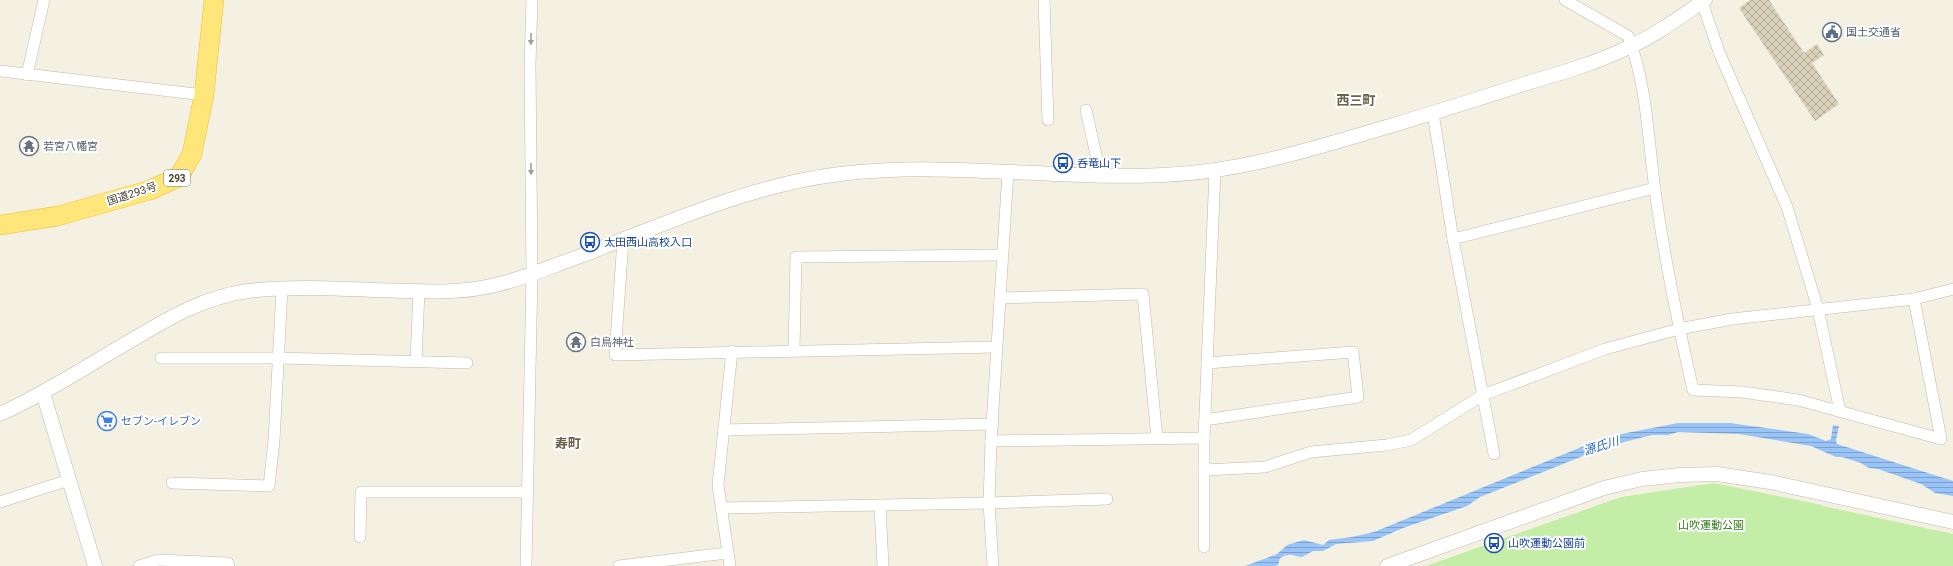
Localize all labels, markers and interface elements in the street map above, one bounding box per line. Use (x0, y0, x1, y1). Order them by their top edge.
public building icon: 国土交通省 (1821, 21, 1843, 43)
place label: 国土交通省 (1846, 26, 1901, 39)
one-way arrow (527, 33, 534, 45)
district label: 西三町 (1336, 93, 1376, 108)
temple icon: 若宮八幡宮 (18, 135, 40, 157)
place label: 若宮八幡宮 (43, 140, 98, 153)
bus stop icon: 呑竜山下 (1052, 152, 1074, 174)
place label: 呑竜山下 (1077, 157, 1121, 170)
one-way arrow (528, 163, 534, 176)
road number: 293 (164, 170, 190, 186)
street label: 国道293号 (105, 180, 159, 208)
bus stop icon: 太田西山高校入口 (579, 231, 601, 253)
place label: 太田西山高校入口 (604, 236, 692, 249)
temple icon: 白鳥神社 (565, 331, 587, 353)
place label: 白鳥神社 (590, 336, 634, 349)
supermarket icon: セブン-イレブン (96, 410, 118, 432)
place label: セブン-イレブン (121, 415, 201, 428)
water label: 源氏川 (1582, 433, 1622, 458)
district label: 寿町 (555, 436, 581, 451)
park label: 山吹運動公園 (1678, 519, 1744, 532)
bus stop icon: 山吹運動公園前 (1483, 532, 1505, 554)
place label: 山吹運動公園前 (1508, 537, 1585, 550)

